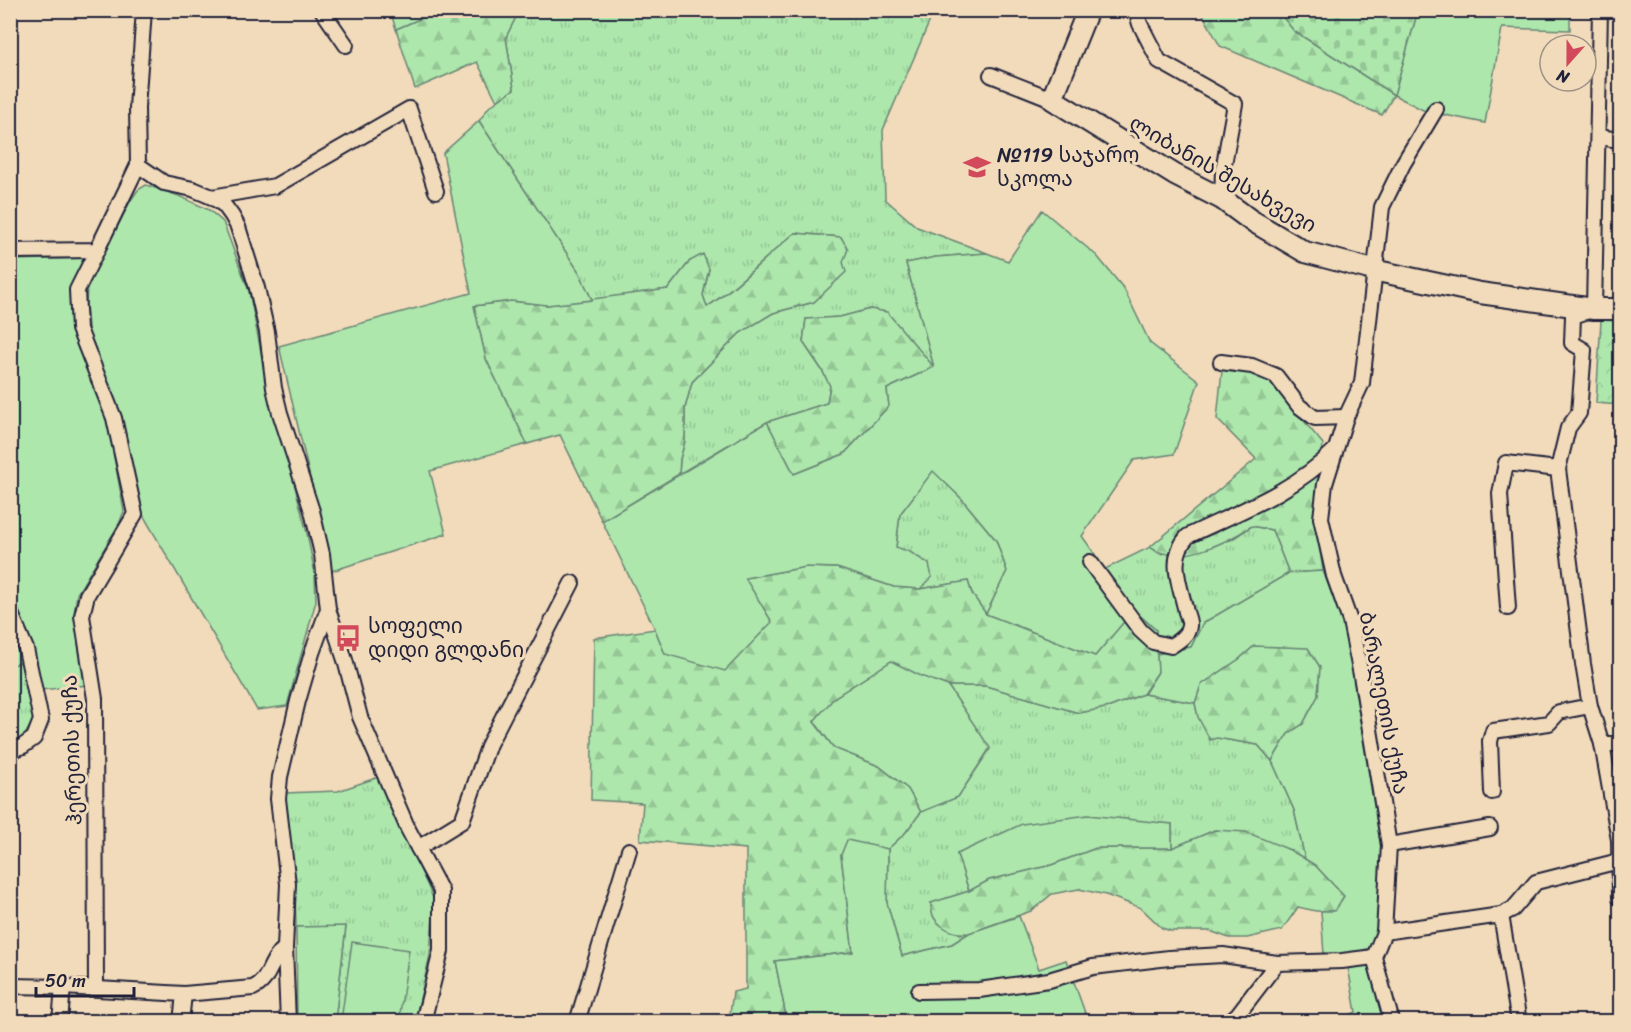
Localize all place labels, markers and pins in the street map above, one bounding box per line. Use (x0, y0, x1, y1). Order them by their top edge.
place label: №119 საჯარო სკოლა (997, 136, 1139, 198)
school or university icon: №119 საჯარო სკოლა (962, 152, 992, 182)
place label: სოფელი დიდი გლდანი (368, 607, 524, 669)
bus stop icon: სოფელი დიდი გლდანი (333, 623, 363, 653)

